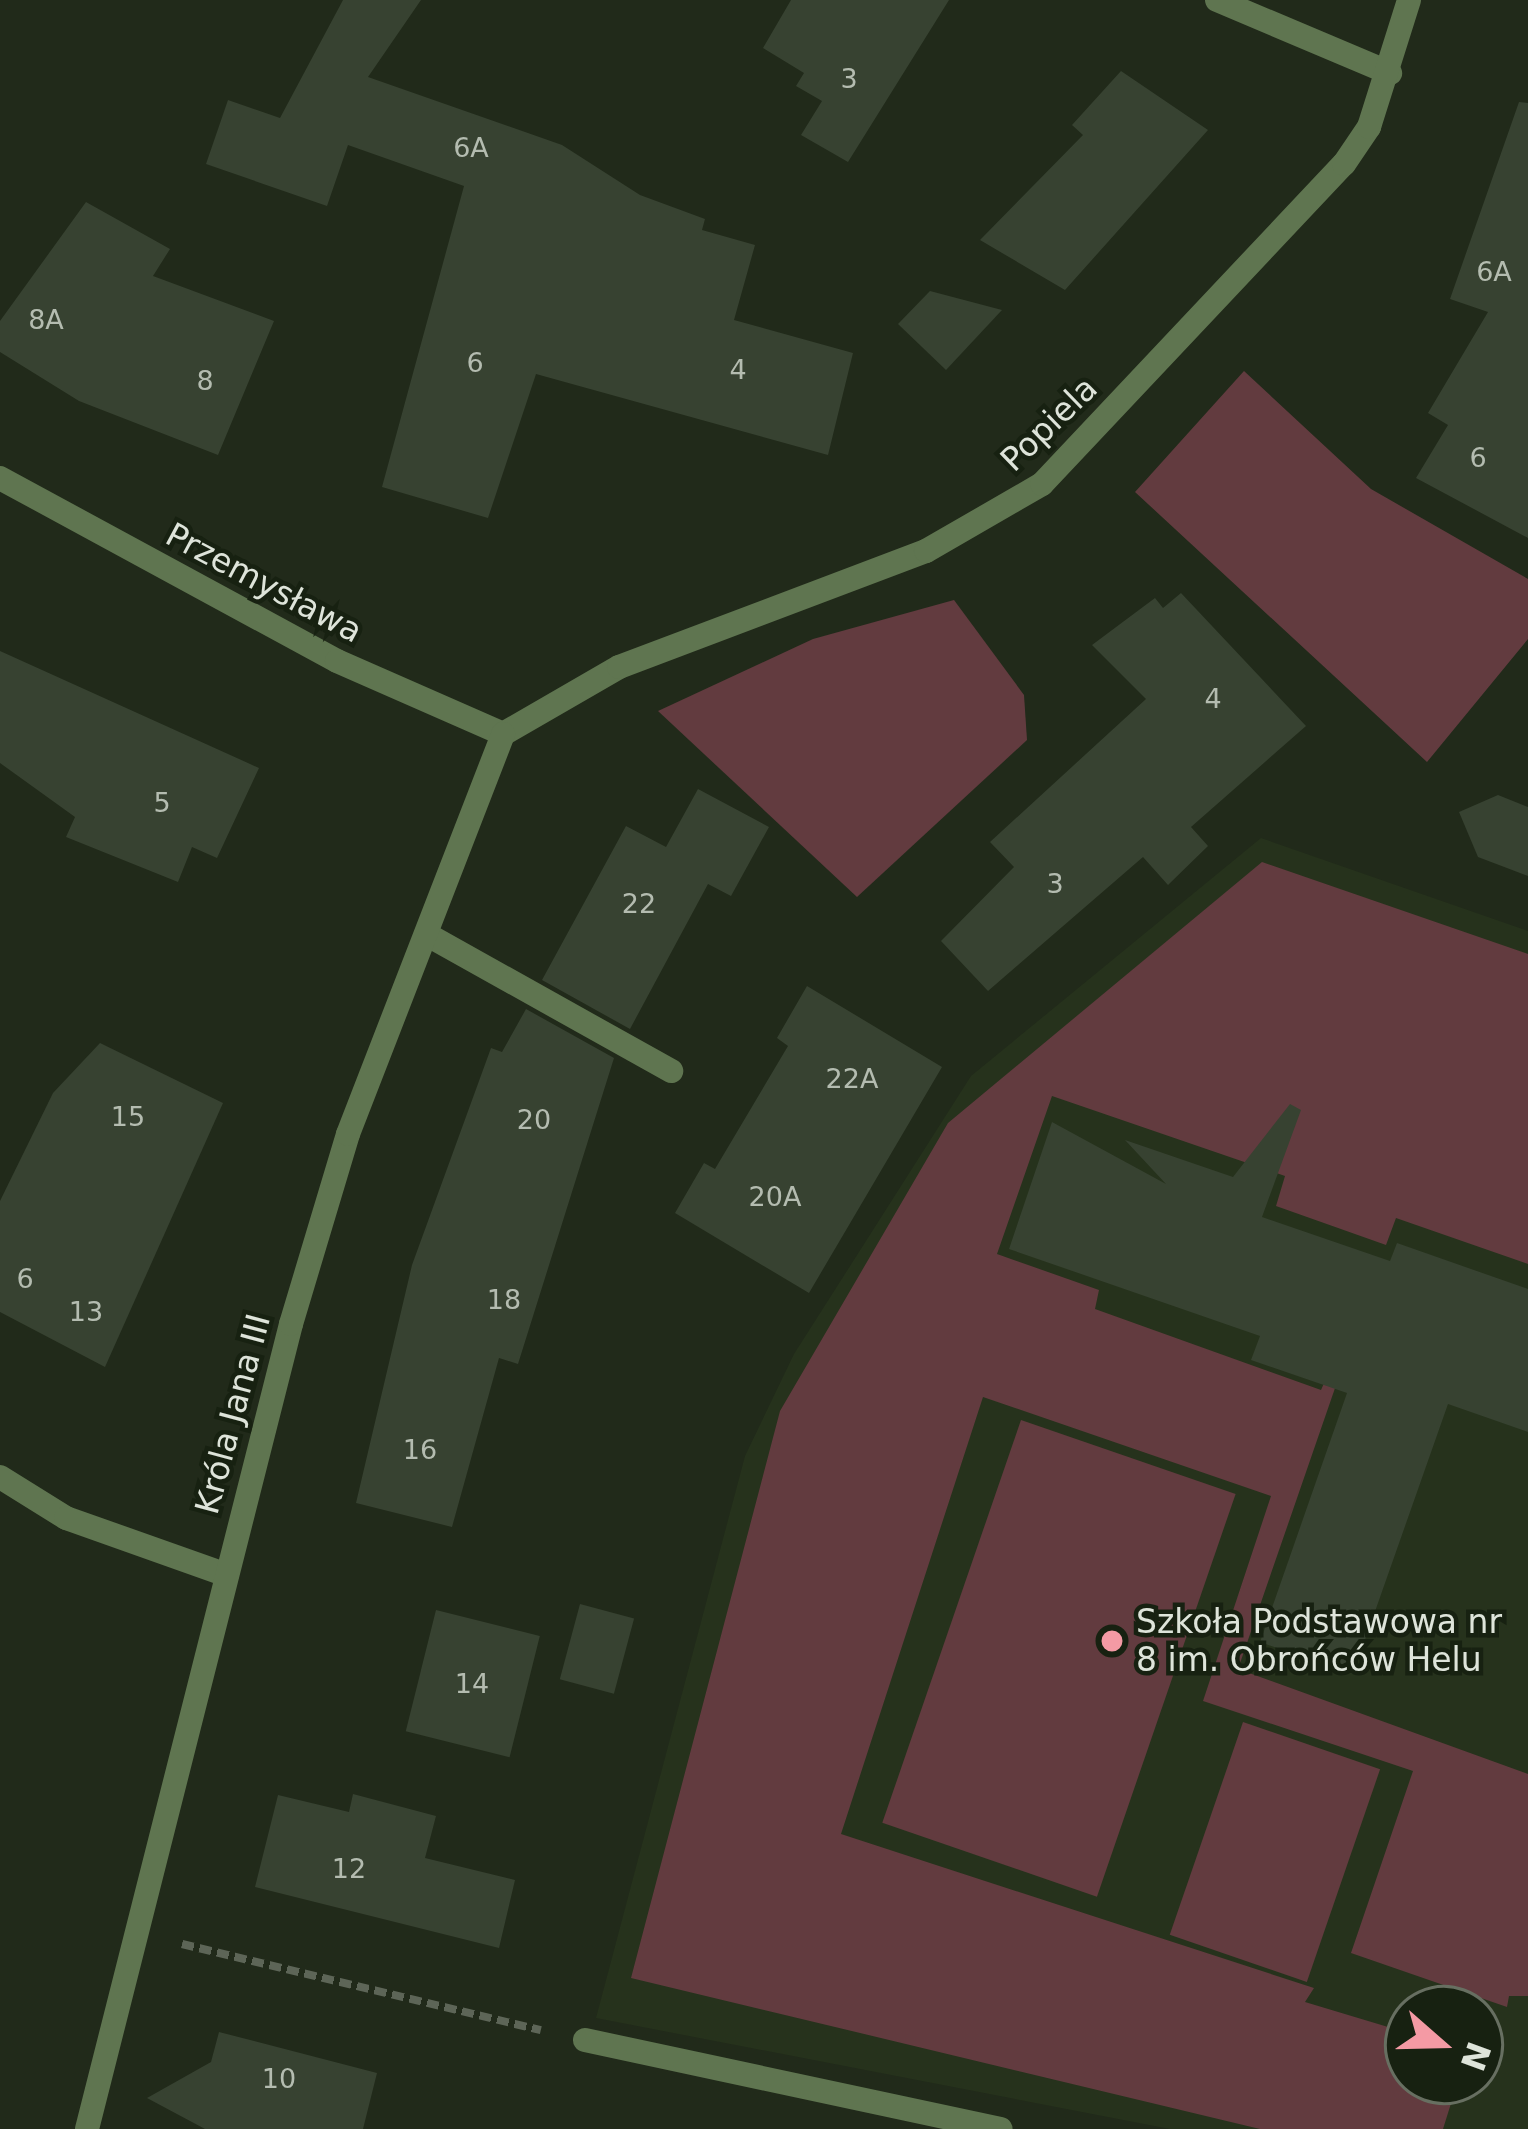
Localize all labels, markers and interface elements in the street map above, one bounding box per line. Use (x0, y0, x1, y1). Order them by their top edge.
house number: 3 (840, 63, 858, 95)
house number: 6A (453, 132, 489, 164)
house number: 6A (1476, 256, 1512, 288)
house number: 8A (28, 304, 64, 336)
house number: 6 (466, 347, 484, 379)
house number: 4 (729, 354, 747, 386)
house number: 8 (196, 365, 214, 397)
street label: Popiela (993, 369, 1105, 479)
house number: 6 (1469, 442, 1487, 474)
street label: Przemysława (159, 515, 369, 651)
house number: 4 (1204, 683, 1222, 715)
house number: 5 (153, 787, 171, 819)
house number: 3 (1046, 868, 1064, 900)
house number: 22 (622, 888, 656, 920)
house number: 22A (826, 1063, 878, 1095)
house number: 15 (111, 1101, 145, 1133)
house number: 20 (517, 1104, 551, 1136)
house number: 20A (749, 1181, 801, 1213)
house number: 6 (16, 1263, 34, 1295)
house number: 18 (487, 1284, 521, 1316)
house number: 13 (69, 1296, 103, 1328)
street label: Króla Jana III (187, 1310, 279, 1518)
house number: 16 (403, 1434, 437, 1466)
place label: Szkoła Podstawowa nr 8 im. Obrońców Helu (1136, 1602, 1502, 1680)
marker: Szkoła Podstawowa nr 8 im. Obrońców Helu (1099, 1628, 1125, 1654)
house number: 14 (455, 1668, 489, 1700)
house number: 12 (332, 1853, 366, 1885)
north arrow (1384, 1985, 1504, 2105)
text: N (1452, 2037, 1499, 2076)
house number: 10 (262, 2063, 296, 2095)

